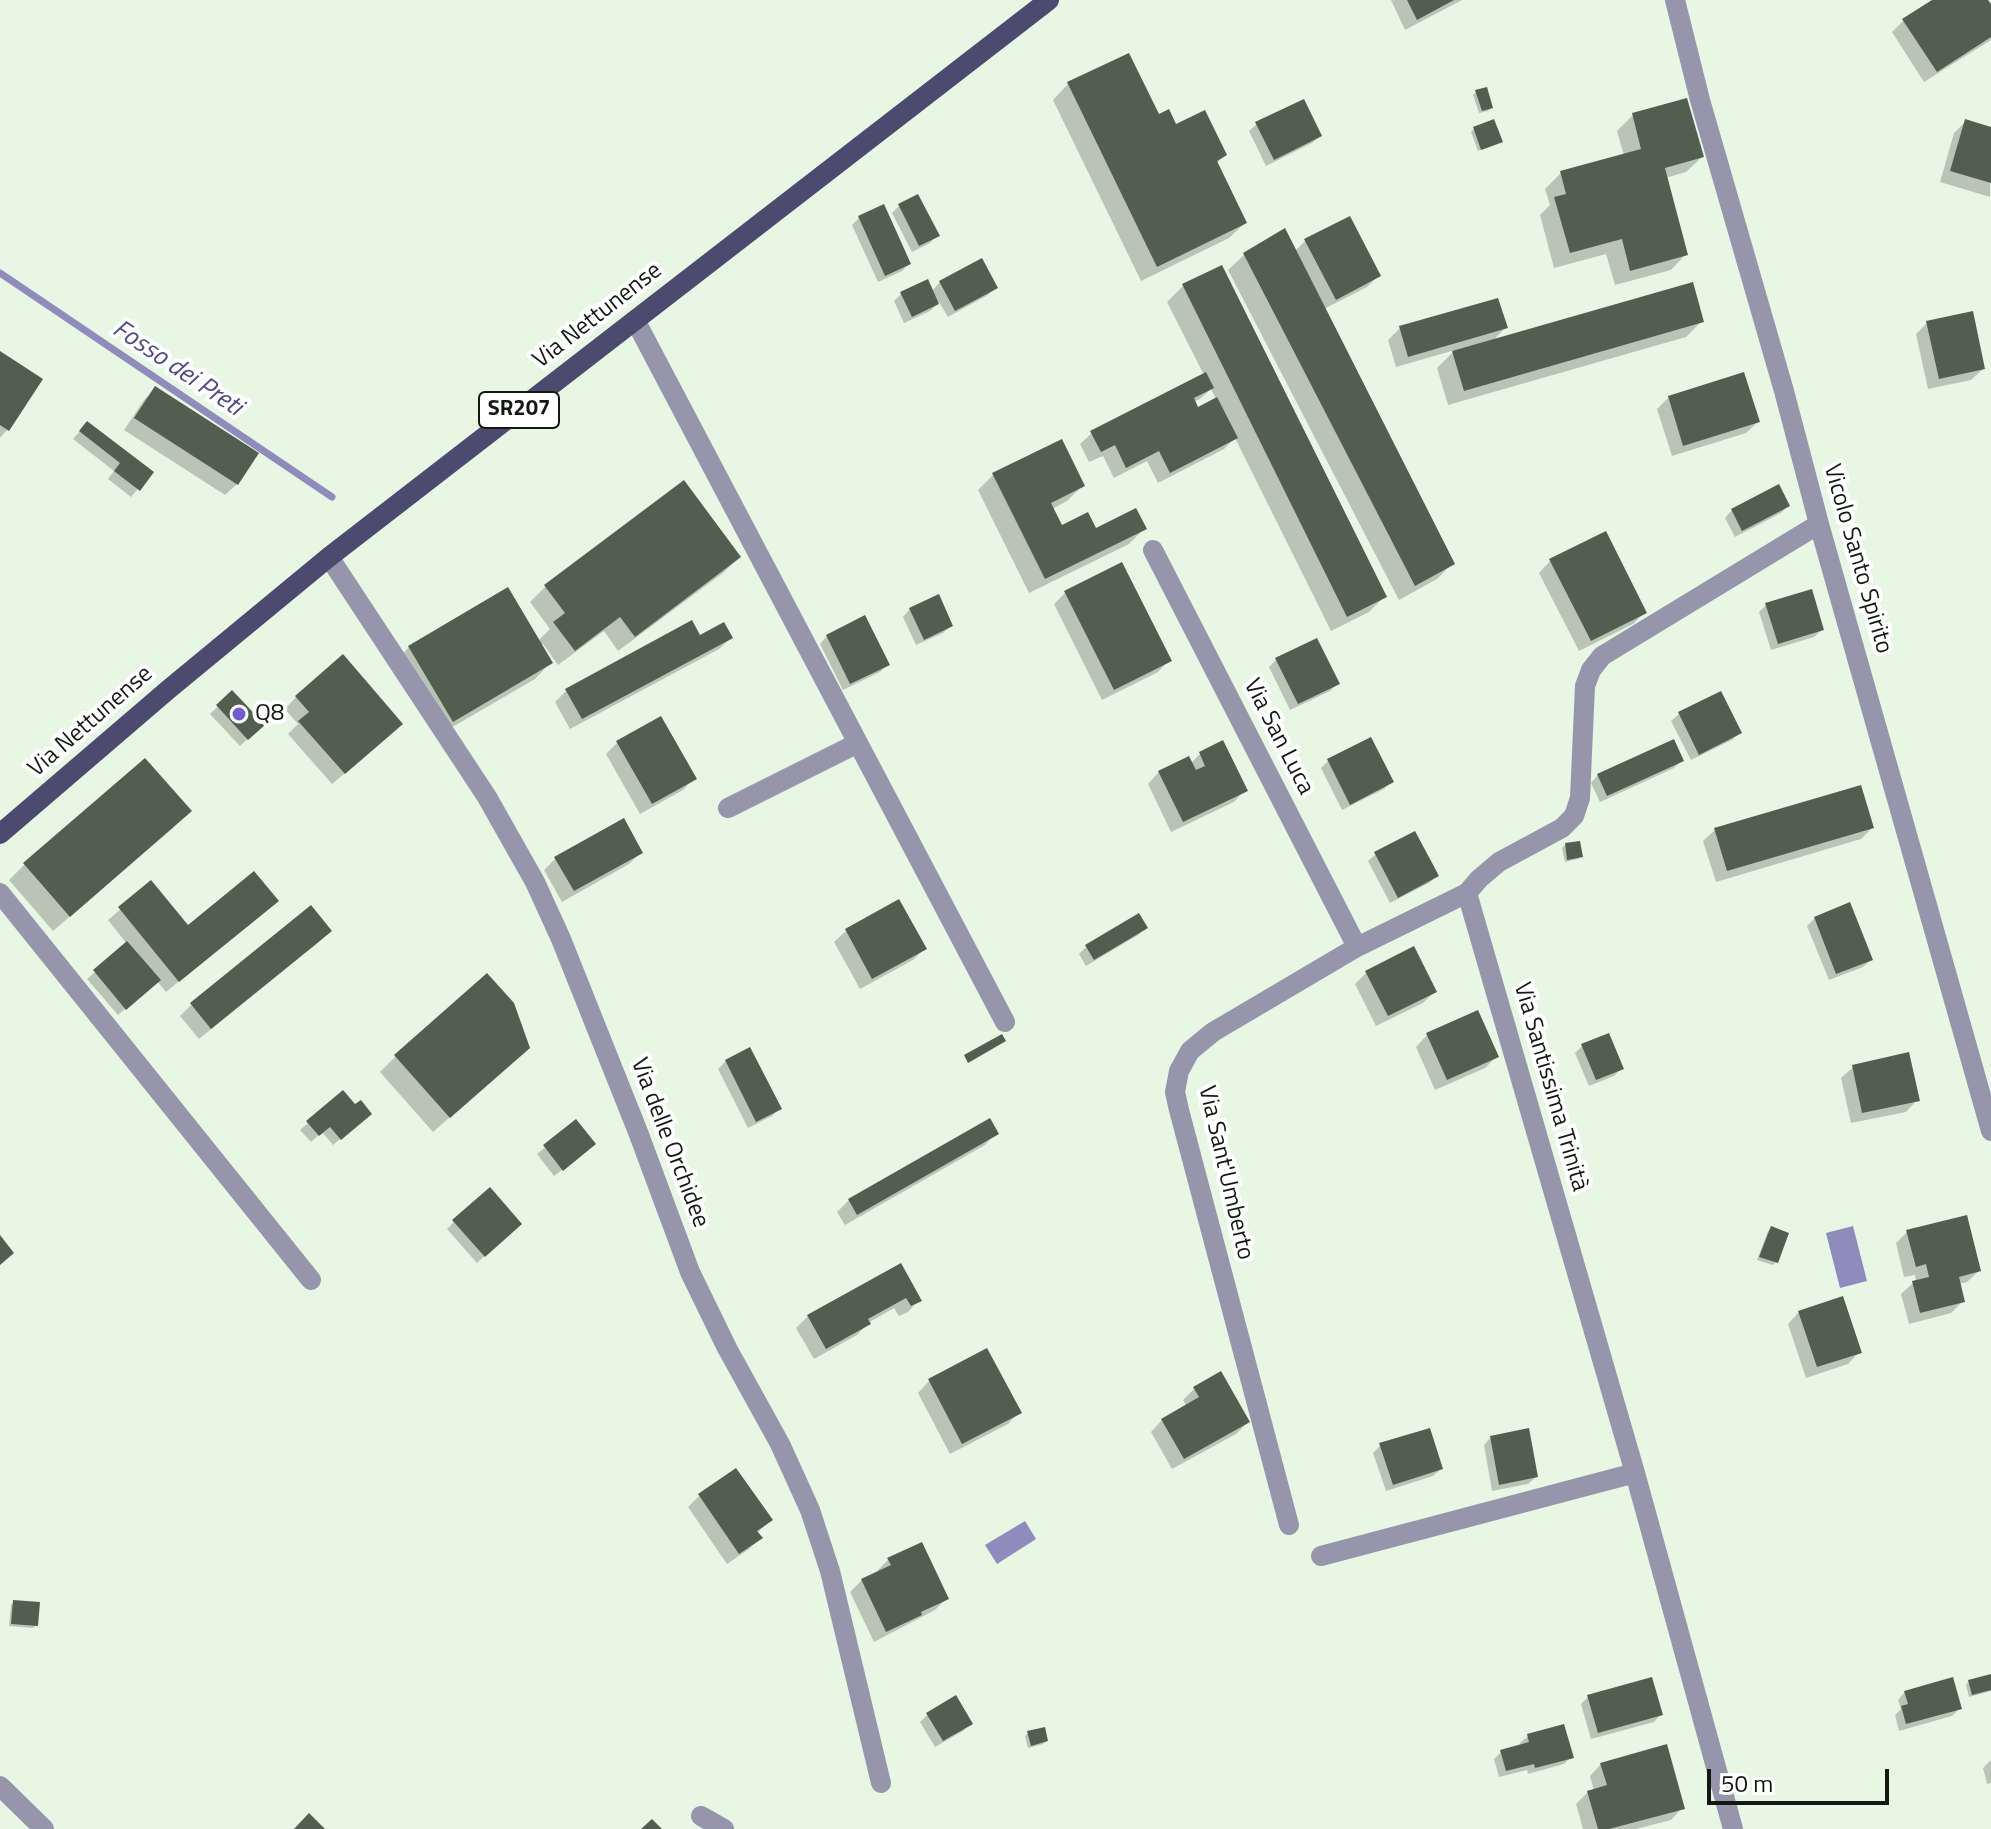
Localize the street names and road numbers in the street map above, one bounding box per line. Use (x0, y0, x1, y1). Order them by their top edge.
street label: Via Nettunense (528, 257, 668, 375)
road number: SR207 (479, 392, 559, 428)
street label: Vicolo Santo Spirito (1816, 461, 1898, 657)
street label: Via Nettunense (23, 660, 159, 784)
street label: Via San Luca (1236, 674, 1320, 800)
street label: Via Santissima Trinità (1506, 979, 1594, 1195)
street label: Via delle Orchidee (623, 1054, 715, 1232)
street label: Via Sant'Umberto (1191, 1083, 1259, 1263)

